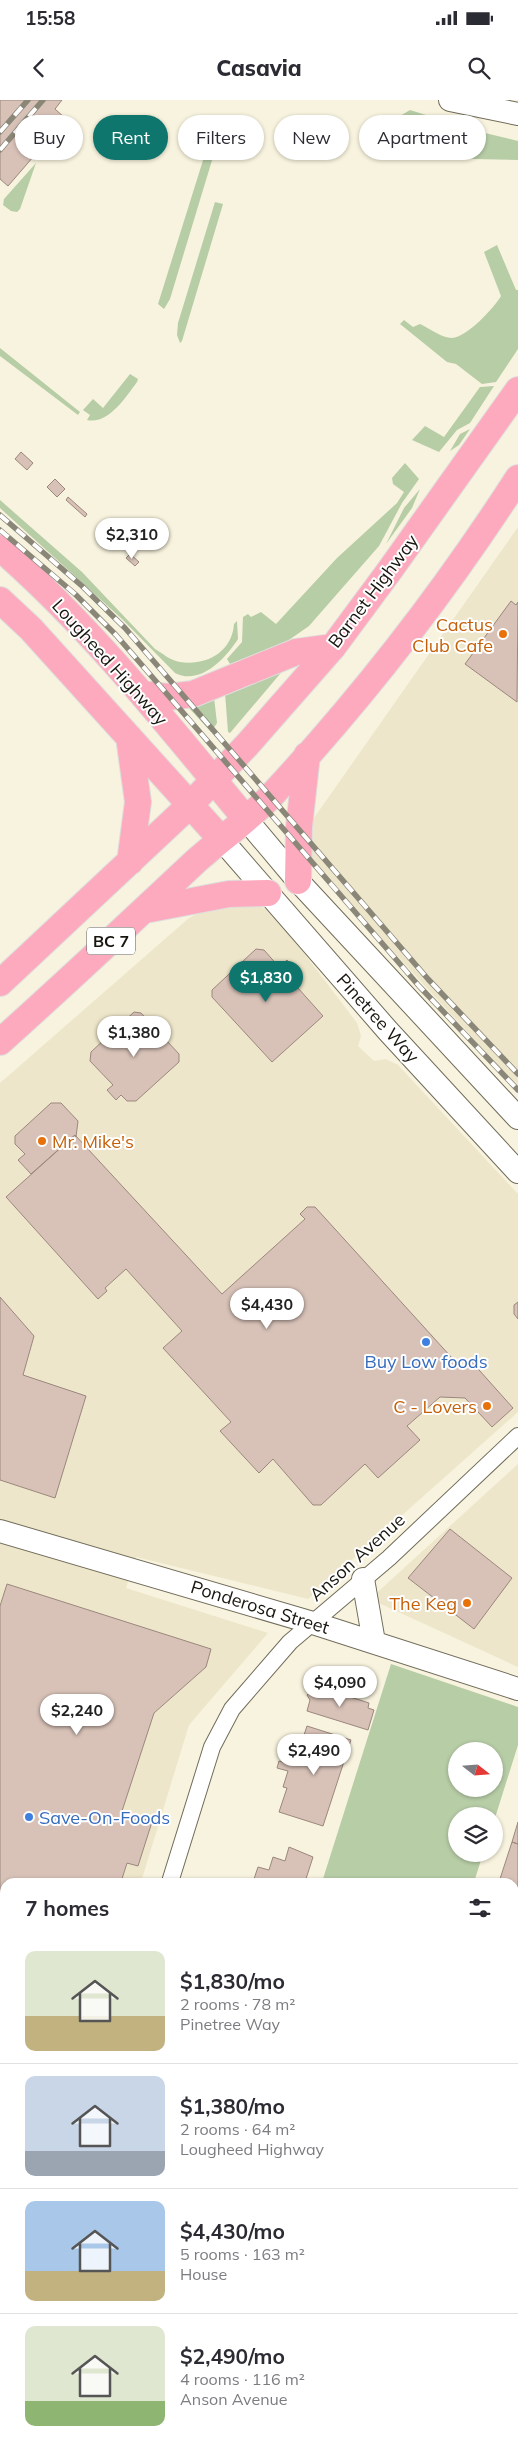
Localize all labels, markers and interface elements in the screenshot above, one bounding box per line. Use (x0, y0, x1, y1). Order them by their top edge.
text: 15:58 (25, 6, 75, 30)
icon: back (25, 54, 53, 82)
text: Casavia (216, 54, 302, 82)
icon: search (465, 54, 493, 82)
chip: Buy (15, 115, 83, 160)
chip: Rent (93, 115, 168, 160)
chip: Filters (178, 115, 264, 160)
chip: New (274, 115, 349, 160)
chip: Apartment (359, 115, 486, 160)
pin: $2,310 (91, 518, 173, 560)
text: $2,310 (106, 524, 158, 544)
street label: Barnet Highway (323, 529, 423, 652)
street label: Lougheed Highway (47, 594, 173, 730)
place label: Cactus Club Cafe (412, 613, 493, 657)
marker: Cactus Club Cafe (497, 628, 509, 640)
road number: BC 7 (87, 928, 135, 954)
pin: $1,830 (225, 960, 307, 1003)
text: $1,830 (240, 967, 292, 987)
street label: Pinetree Way (332, 968, 425, 1068)
pin: $1,380 (93, 1016, 175, 1058)
text: $1,380 (108, 1022, 160, 1042)
place label: Mr. Mike's (52, 1130, 134, 1153)
marker: Mr. Mike's (36, 1135, 48, 1147)
pin: $4,430 (226, 1288, 308, 1330)
text: $4,430 (241, 1294, 293, 1314)
marker: Buy Low foods (420, 1336, 432, 1348)
place label: Buy Low foods (364, 1350, 488, 1373)
place label: C - Lovers (393, 1395, 477, 1418)
marker: C - Lovers (481, 1400, 493, 1412)
street label: Anson Avenue (304, 1508, 410, 1606)
street label: Ponderosa Street (188, 1575, 332, 1639)
place label: The Keg (389, 1592, 457, 1615)
marker: The Keg (461, 1597, 473, 1609)
pin: $4,090 (299, 1666, 381, 1708)
text: $4,090 (314, 1672, 366, 1692)
pin: $2,240 (36, 1694, 118, 1736)
text: $2,240 (51, 1700, 103, 1720)
pin: $2,490 (273, 1734, 355, 1776)
text: $2,490 (288, 1740, 340, 1760)
north arrow (448, 1742, 502, 1798)
map controls (448, 1742, 503, 1862)
place label: Save-On-Foods (39, 1806, 170, 1829)
button: layers (448, 1807, 503, 1862)
marker: Save-On-Foods (23, 1811, 35, 1823)
icon: filters (466, 1894, 494, 1922)
text: 7 homes (25, 1895, 109, 1921)
text: $1,830/mo (180, 1968, 285, 1994)
icon: home (65, 1971, 125, 2031)
text: 2 rooms · 78 m² (180, 1994, 295, 2014)
text: Pinetree Way (180, 2014, 280, 2034)
text: $1,380/mo (180, 2093, 285, 2119)
icon: home (65, 2096, 125, 2156)
text: 2 rooms · 64 m² (180, 2119, 295, 2139)
text: Lougheed Highway (180, 2139, 324, 2159)
text: $4,430/mo (180, 2218, 285, 2244)
icon: home (65, 2221, 125, 2281)
text: 5 rooms · 163 m² (180, 2244, 305, 2264)
text: House (180, 2264, 227, 2284)
text: $2,490/mo (180, 2343, 285, 2369)
icon: home (65, 2346, 125, 2406)
text: 4 rooms · 116 m² (180, 2369, 305, 2389)
text: Anson Avenue (180, 2389, 288, 2409)

